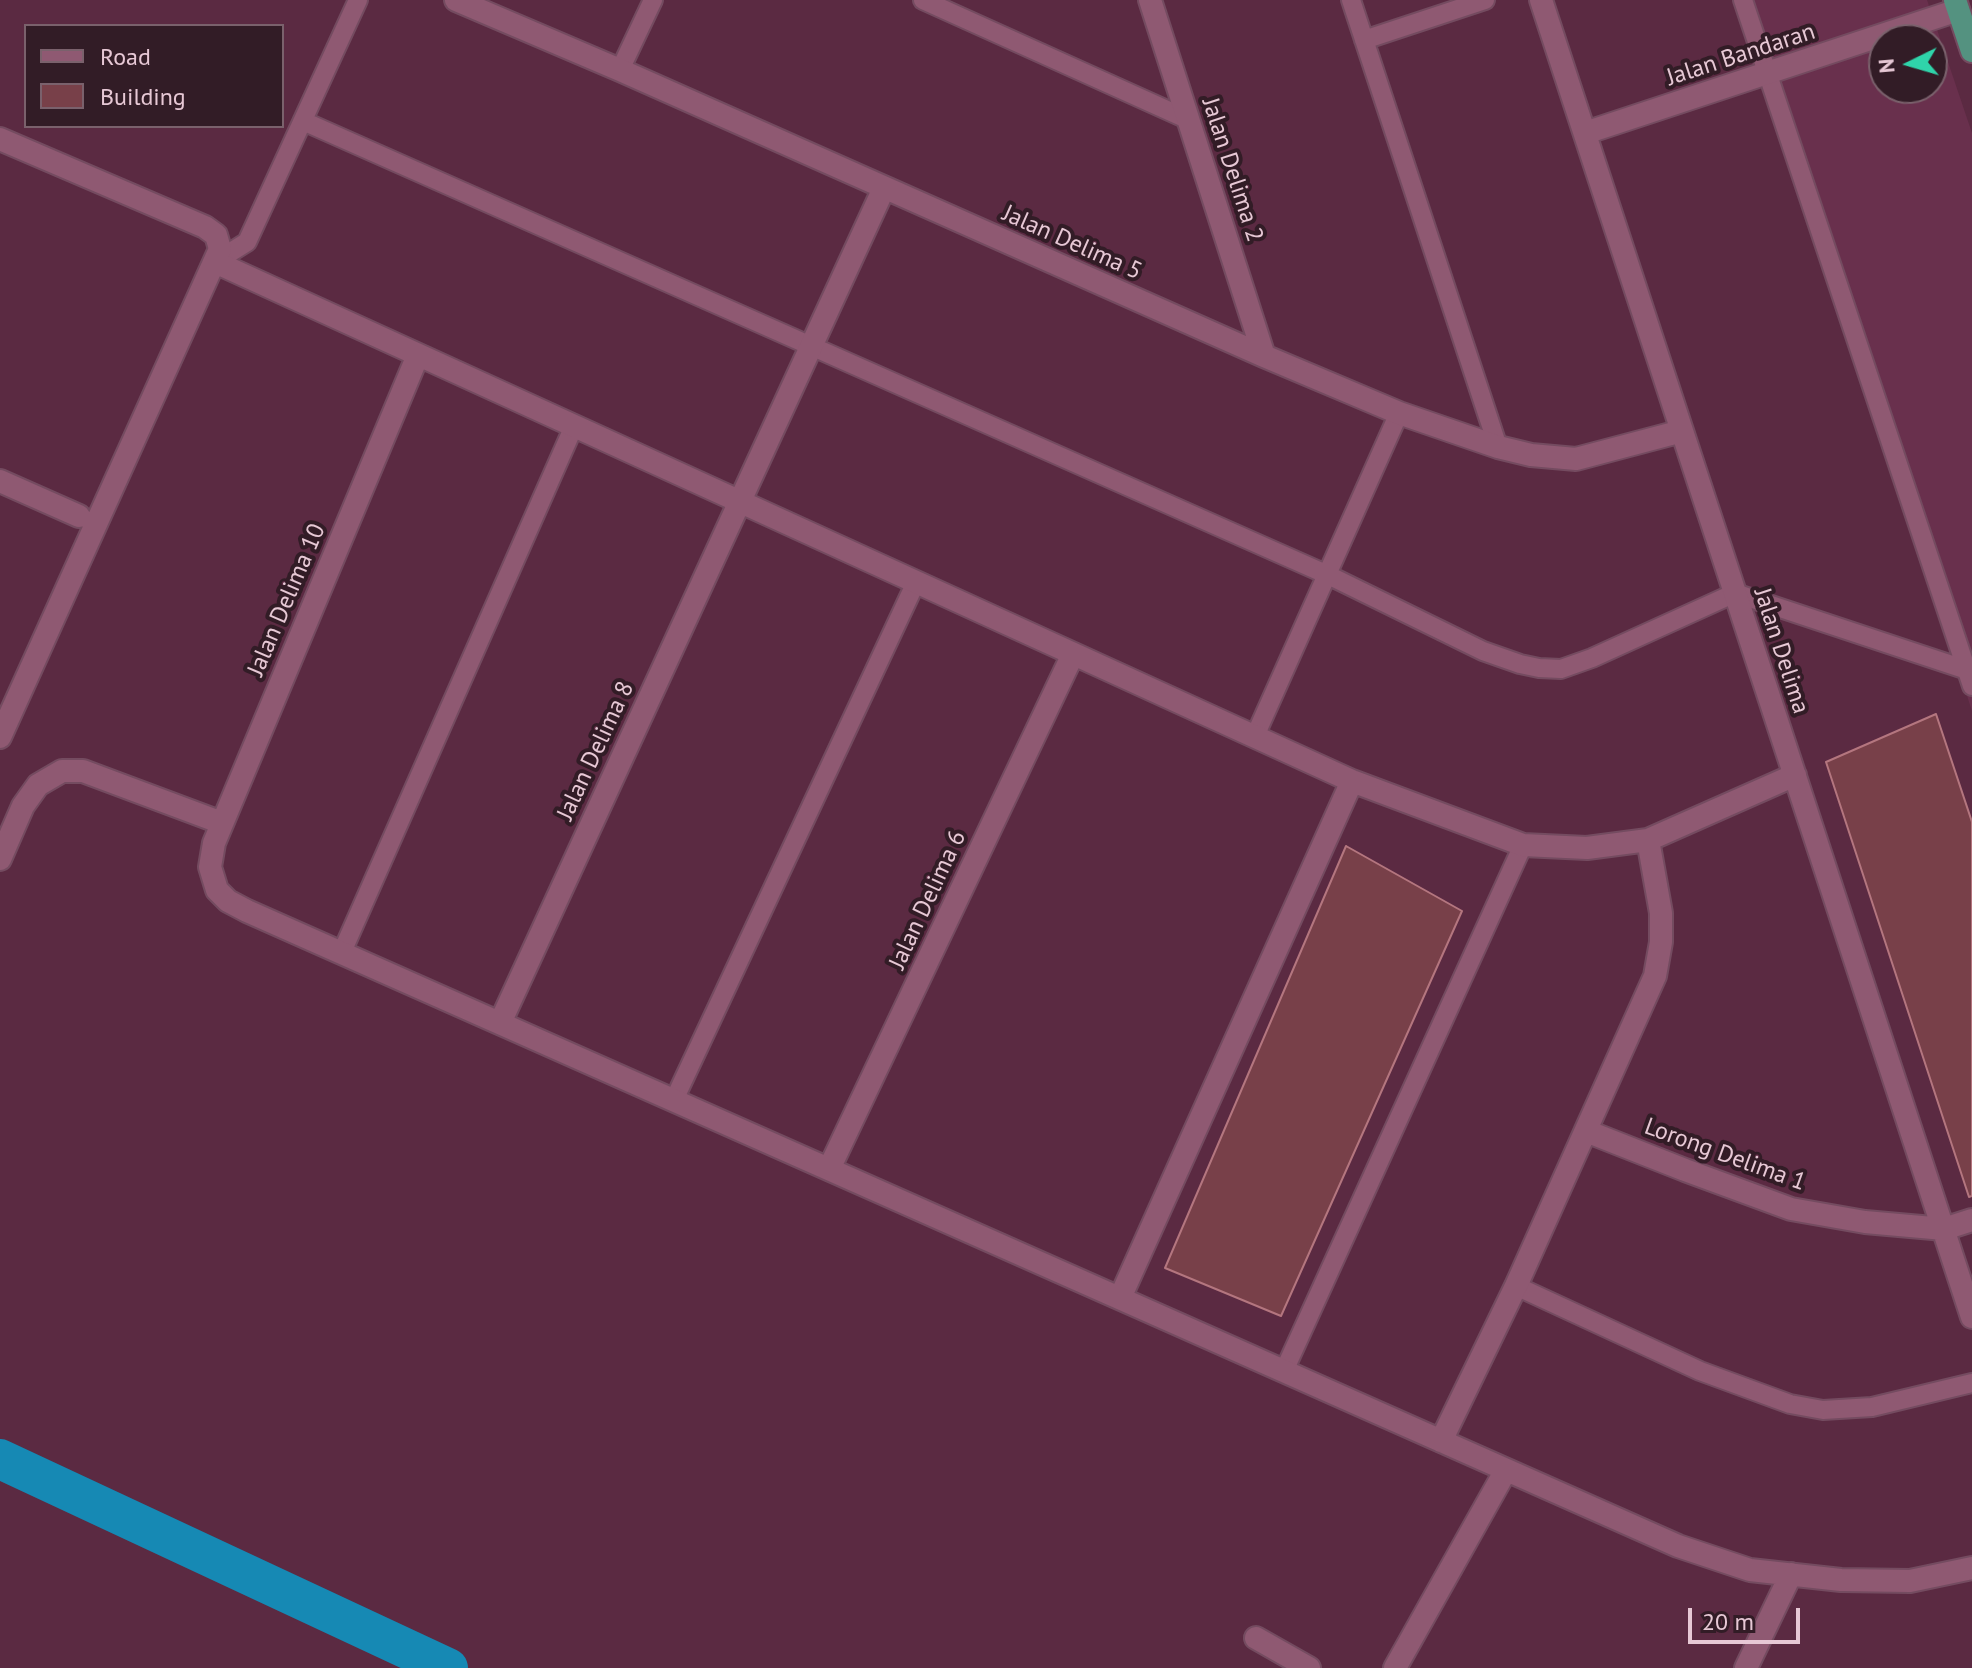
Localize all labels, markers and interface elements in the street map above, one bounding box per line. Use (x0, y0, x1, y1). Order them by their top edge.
street label: Jalan Bandaran (1663, 17, 1819, 93)
legend (24, 24, 284, 128)
north arrow (1868, 24, 1948, 104)
text: Road (100, 41, 151, 72)
text: N (1872, 57, 1901, 74)
text: Building (100, 81, 186, 112)
street label: Jalan Delima 2 (1195, 94, 1269, 246)
street label: Jalan Delima 5 (998, 199, 1146, 287)
street label: Jalan Delima 10 (242, 520, 332, 680)
street label: Jalan Delima (1747, 585, 1815, 717)
street label: Jalan Delima 8 (551, 677, 641, 825)
street label: Jalan Delima 6 (883, 826, 973, 974)
street label: Lorong Delima 1 (1640, 1112, 1810, 1198)
scale bar (1692, 1592, 1804, 1642)
text: 20 m (1702, 1606, 1754, 1637)

